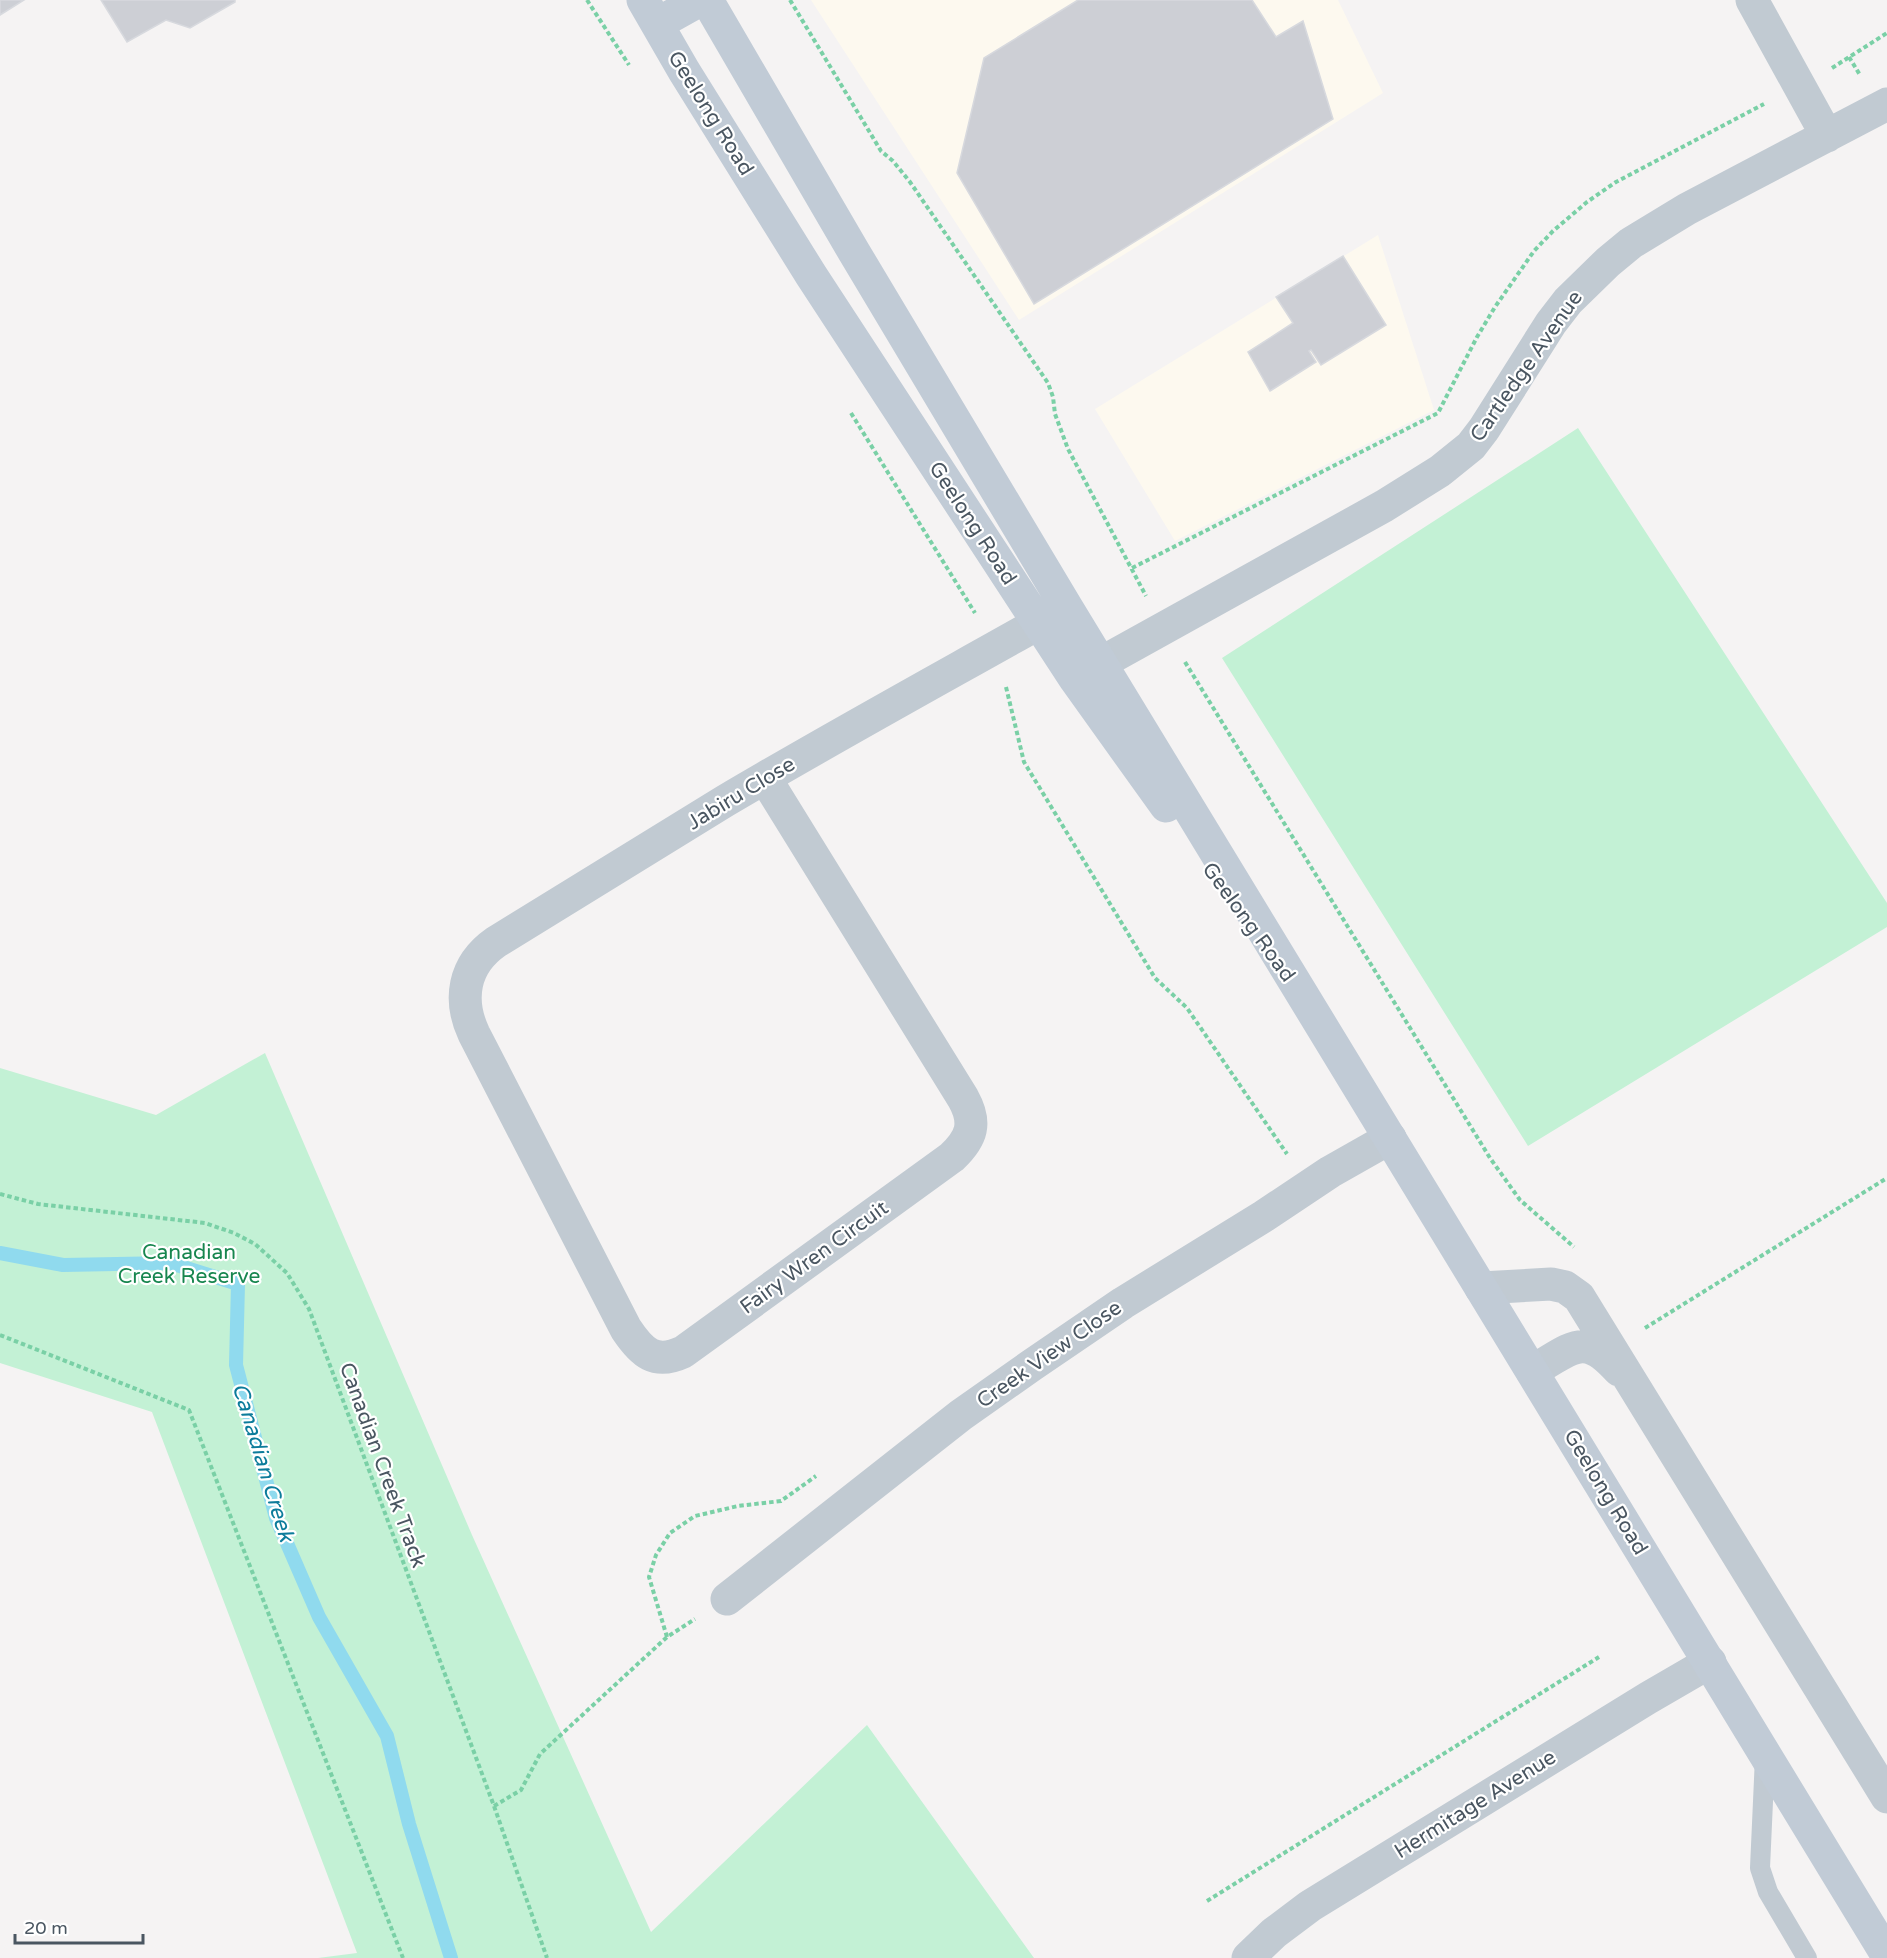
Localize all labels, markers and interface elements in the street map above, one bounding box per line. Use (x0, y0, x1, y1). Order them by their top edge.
street label: Geelong Road (662, 46, 759, 180)
street label: Cartledge Avenue (1465, 286, 1588, 447)
street label: Geelong Road (923, 457, 1022, 590)
street label: Jabiru Close (683, 752, 800, 835)
street label: Geelong Road (1197, 858, 1300, 987)
street label: Fairy Wren Circuit (735, 1195, 893, 1319)
park label: Canadian Creek Reserve (118, 1240, 260, 1289)
street label: Creek View Close (972, 1295, 1127, 1414)
street label: Canadian Creek Track (334, 1359, 431, 1571)
water label: Canadian Creek (227, 1380, 300, 1547)
street label: Geelong Road (1558, 1425, 1653, 1560)
street label: Hermitage Avenue (1390, 1745, 1561, 1864)
scale bar (15, 1907, 142, 1945)
text: 20 m (24, 1917, 68, 1939)

